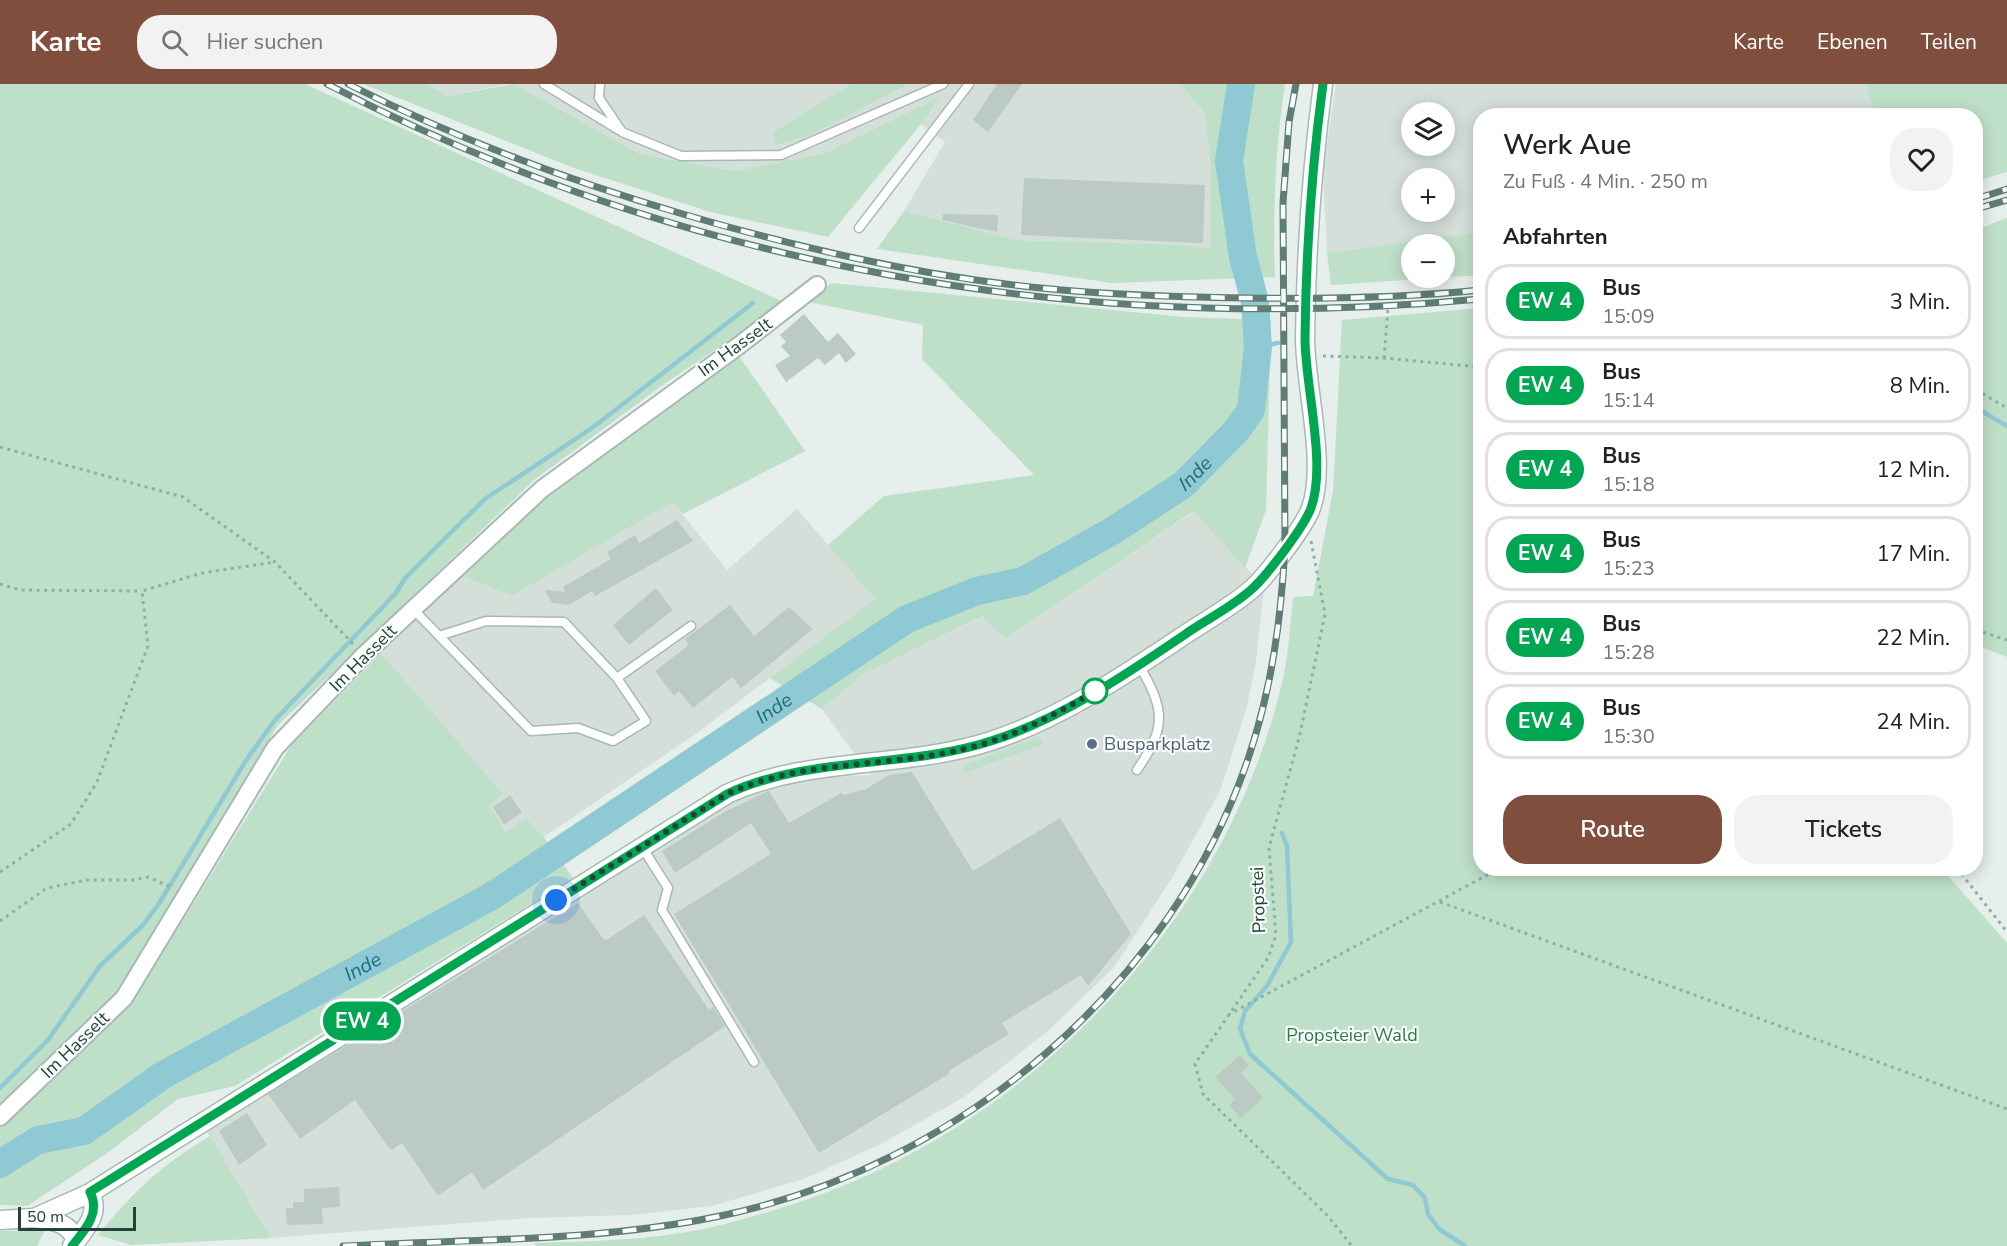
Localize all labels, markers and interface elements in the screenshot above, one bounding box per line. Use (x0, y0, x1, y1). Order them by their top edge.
search box (137, 15, 557, 69)
text: Karte (30, 23, 101, 61)
icon: search (158, 26, 191, 59)
text: Hier suchen (206, 27, 323, 57)
text: Karte (1733, 28, 1784, 56)
text: Ebenen (1817, 28, 1888, 56)
text: Teilen (1921, 28, 1977, 56)
map controls (1401, 102, 1455, 288)
button: layers (1401, 102, 1455, 156)
text: Werk Aue (1503, 126, 1631, 164)
button: heart (1890, 128, 1953, 191)
button: + (1401, 168, 1455, 222)
text: Zu Fuß · 4 Min. · 250 m (1503, 168, 1708, 195)
text: Abfahrten (1503, 222, 1608, 252)
button: − (1401, 234, 1455, 288)
text: Bus (1602, 273, 1641, 303)
text: EW 4 (1518, 287, 1572, 315)
text: 3 Min. (1890, 287, 1950, 317)
text: 15:09 (1602, 303, 1655, 330)
street label: Im Hasselt (693, 312, 778, 382)
text: Bus (1602, 357, 1641, 387)
text: EW 4 (1518, 371, 1572, 399)
text: 8 Min. (1890, 371, 1950, 401)
text: 15:14 (1602, 387, 1655, 414)
text: Bus (1602, 441, 1641, 471)
water label: Inde (1173, 450, 1218, 498)
text: EW 4 (1518, 455, 1572, 483)
text: 12 Min. (1877, 455, 1950, 485)
text: 15:18 (1602, 471, 1655, 498)
text: Bus (1602, 525, 1641, 555)
text: EW 4 (1518, 539, 1572, 567)
text: 17 Min. (1877, 539, 1950, 569)
text: 15:23 (1602, 555, 1655, 582)
text: Bus (1602, 609, 1641, 639)
street label: Im Hasselt (324, 619, 402, 697)
text: EW 4 (1518, 623, 1572, 651)
text: 22 Min. (1877, 623, 1950, 653)
text: 15:28 (1602, 639, 1655, 666)
unlabelled marker (1082, 678, 1108, 704)
water label: Inde (750, 686, 798, 730)
text: Bus (1602, 693, 1641, 723)
text: EW 4 (1518, 707, 1572, 735)
text: 24 Min. (1877, 707, 1950, 737)
text: 15:30 (1602, 723, 1655, 750)
place label: Busparkplatz (1104, 732, 1210, 756)
marker: Busparkplatz (1085, 737, 1099, 751)
button: Route (1503, 795, 1722, 864)
button: Tickets (1734, 795, 1953, 864)
street label: Propstei (1245, 866, 1271, 934)
your location (541, 885, 571, 915)
water label: Inde (339, 945, 387, 987)
line badge: EW 4 (320, 1002, 404, 1040)
street label: Im Hasselt (36, 1006, 115, 1084)
text: EW 4 (335, 1007, 389, 1035)
park label: Propsteier Wald (1286, 1023, 1418, 1047)
scale bar (18, 1204, 136, 1232)
text: 50 m (27, 1206, 64, 1228)

